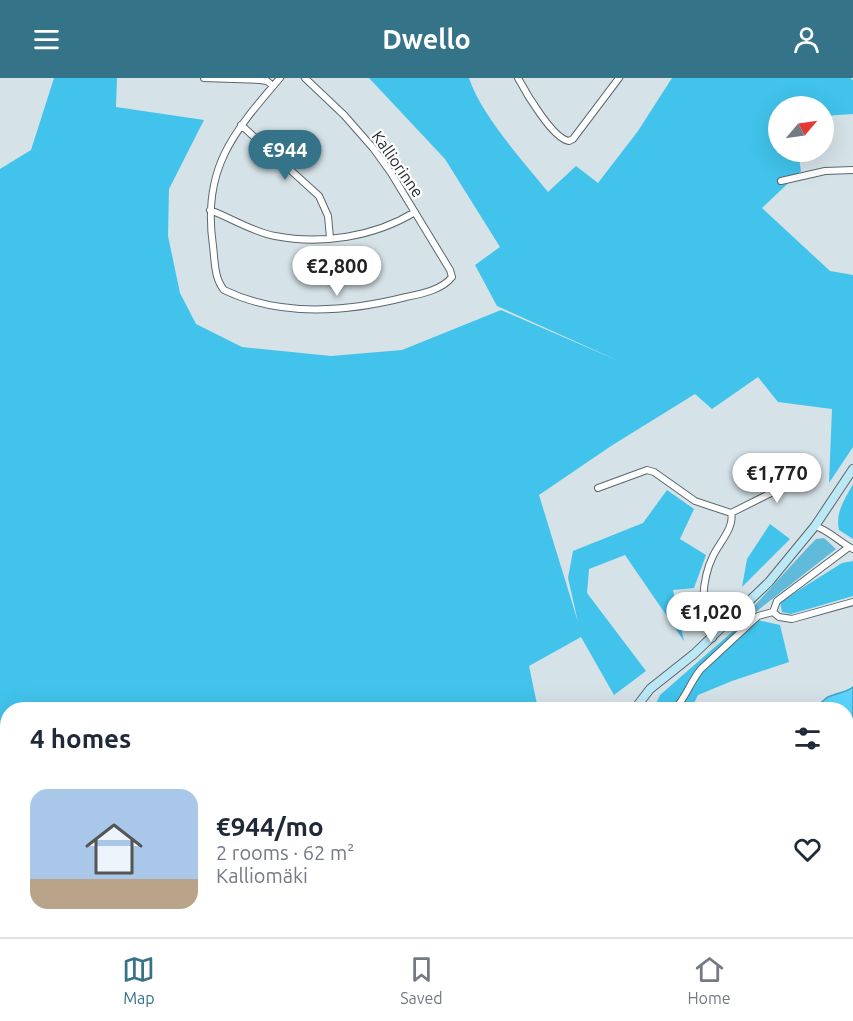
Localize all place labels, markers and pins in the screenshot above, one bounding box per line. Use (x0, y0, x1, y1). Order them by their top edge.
pin: €944 (249, 130, 321, 181)
pin: €2,800 (288, 246, 386, 297)
pin: €1,770 (728, 453, 826, 504)
pin: €1,020 (662, 592, 760, 643)

